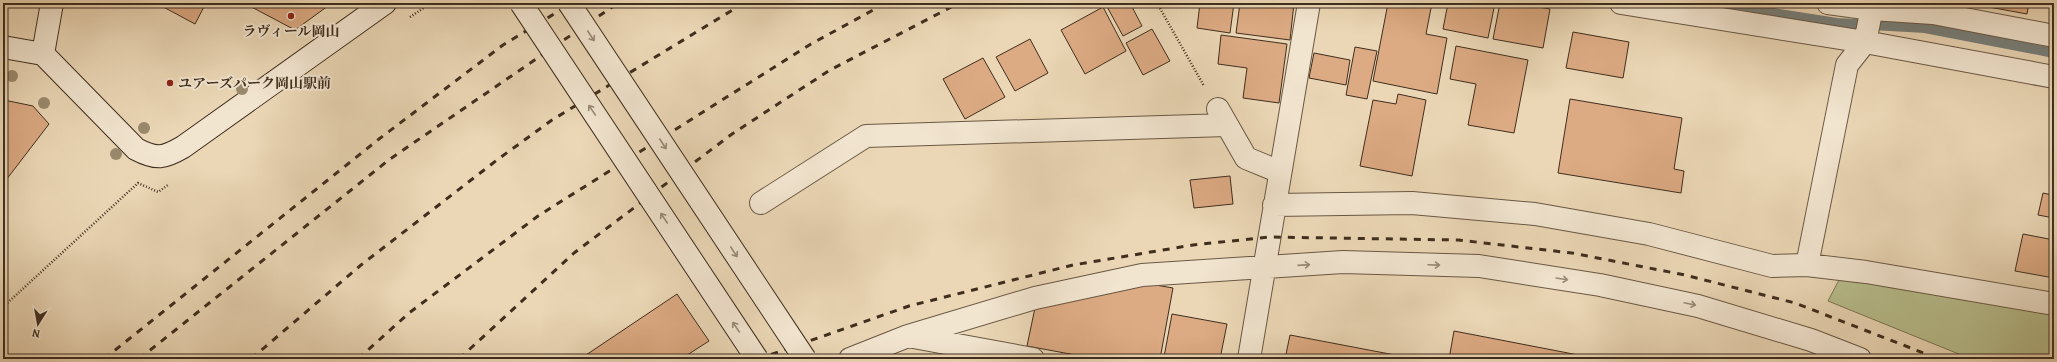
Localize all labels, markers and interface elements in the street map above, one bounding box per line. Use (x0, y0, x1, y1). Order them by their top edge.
marker: ラヴィール岡山 (286, 11, 296, 21)
place label: ラヴィール岡山 (243, 22, 339, 41)
one-way arrow (587, 30, 595, 41)
place label: ユアーズパーク岡山駅前 (178, 74, 331, 93)
marker: ユアーズパーク岡山駅前 (165, 78, 175, 88)
one-way arrow (588, 105, 596, 116)
one-way arrow (659, 138, 667, 150)
one-way arrow (660, 213, 668, 224)
one-way arrow (730, 247, 738, 258)
one-way arrow (1297, 261, 1310, 268)
one-way arrow (1427, 261, 1440, 268)
one-way arrow (1556, 275, 1569, 283)
one-way arrow (1683, 300, 1696, 308)
north arrow (18, 304, 58, 344)
one-way arrow (732, 321, 740, 332)
text: N (31, 325, 42, 341)

